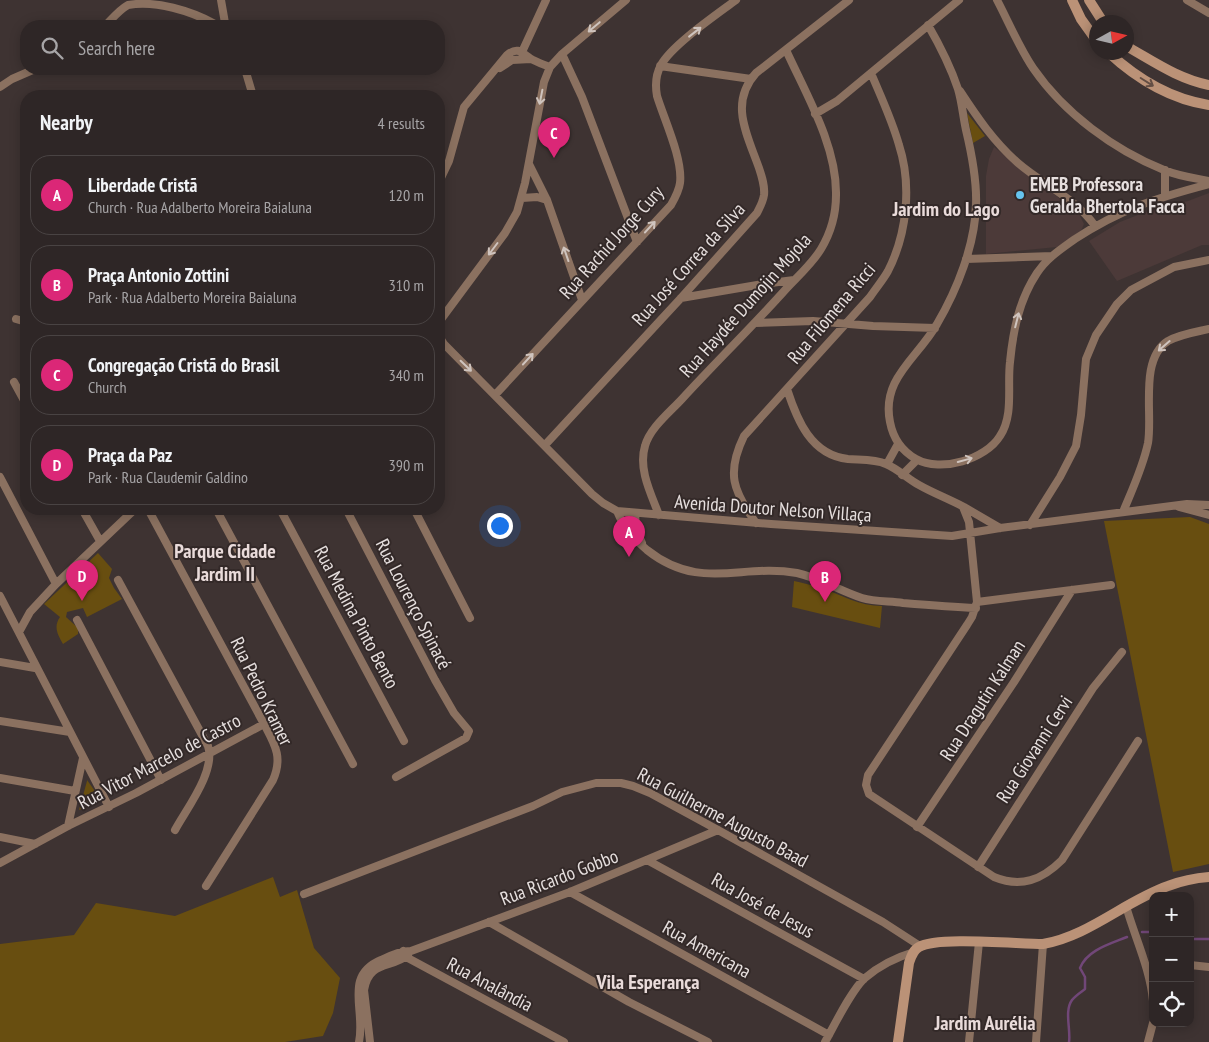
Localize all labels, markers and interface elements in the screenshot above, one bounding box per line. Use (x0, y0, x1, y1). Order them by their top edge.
north arrow (1089, 15, 1134, 60)
search box (20, 20, 445, 75)
one-way arrow (588, 21, 601, 32)
one-way arrow (688, 27, 702, 37)
icon: search (38, 34, 66, 62)
text: Search here (78, 36, 155, 60)
one-way arrow (1140, 77, 1154, 87)
one-way arrow (536, 88, 546, 104)
text: Nearby (40, 109, 93, 136)
text: 4 results (378, 113, 425, 133)
pin: C (538, 117, 570, 158)
place label: EMEB Professora Geralda Bhertola Facca (1030, 172, 1185, 218)
text: Liberdade Cristã (88, 173, 197, 197)
street label: Rua Rachid Jorge Cury (554, 180, 669, 304)
text: A (53, 185, 61, 205)
text: 120 m (389, 185, 424, 205)
marker: EMEB Professora Geralda Bhertola Facca (1014, 189, 1026, 201)
district label: Jardim do Lago (891, 196, 1000, 222)
text: Church · Rua Adalberto Moreira Baialuna (88, 197, 312, 217)
street label: Rua José Correa da Silva (626, 197, 750, 331)
one-way arrow (644, 221, 656, 234)
street label: Rua Haydée Dumojin Mojola (674, 228, 816, 382)
one-way arrow (487, 242, 498, 255)
one-way arrow (561, 247, 570, 262)
street label: Rua Filomena Ricci (782, 258, 880, 368)
text: Praça Antonio Zottini (88, 263, 229, 287)
text: B (53, 275, 61, 295)
text: 310 m (389, 275, 424, 295)
text: Park · Rua Adalberto Moreira Baialuna (88, 287, 297, 307)
one-way arrow (1013, 313, 1022, 329)
one-way arrow (1158, 340, 1171, 351)
text: Congregação Cristã do Brasil (88, 353, 279, 377)
one-way arrow (522, 353, 534, 366)
one-way arrow (460, 360, 473, 372)
text: C (53, 365, 61, 385)
text: 340 m (389, 365, 424, 385)
text: Church (88, 377, 126, 397)
text: Praça da Paz (88, 443, 172, 467)
text: D (53, 455, 61, 475)
text: 390 m (389, 455, 424, 475)
one-way arrow (956, 455, 972, 465)
text: Park · Rua Claudemir Galdino (88, 467, 248, 487)
street label: Avenida Doutor Nelson Villaça (674, 489, 872, 527)
your location (487, 513, 513, 539)
pin: A (613, 516, 645, 557)
street label: Rua Lourenço Spinacé (371, 535, 457, 673)
district label: Parque Cidade Jardim II (174, 538, 276, 587)
street label: Rua Medina Pinto Bento (309, 542, 405, 692)
pin: D (66, 560, 98, 601)
pin: B (809, 561, 841, 602)
street label: Rua Pedro Kramer (225, 633, 299, 750)
street label: Rua Dragutin Kalman (934, 635, 1030, 765)
street label: Rua Giovanni Cervi (990, 691, 1078, 807)
street label: Rua Vitor Marcelo de Castro (73, 708, 245, 814)
street label: Rua Guilherme Augusto Baad (633, 762, 813, 872)
street label: Rua Ricardo Gobbo (497, 843, 621, 911)
street label: Rua José de Jesus (707, 867, 819, 943)
map controls (1149, 892, 1194, 1027)
button: + (1149, 892, 1194, 937)
street label: Rua Americana (659, 915, 755, 983)
button: − (1149, 937, 1194, 982)
street label: Rua Analândia (443, 951, 537, 1017)
district label: Vila Esperança (595, 969, 700, 995)
button: locate (1149, 982, 1194, 1027)
district label: Jardim Aurélia (934, 1010, 1035, 1036)

